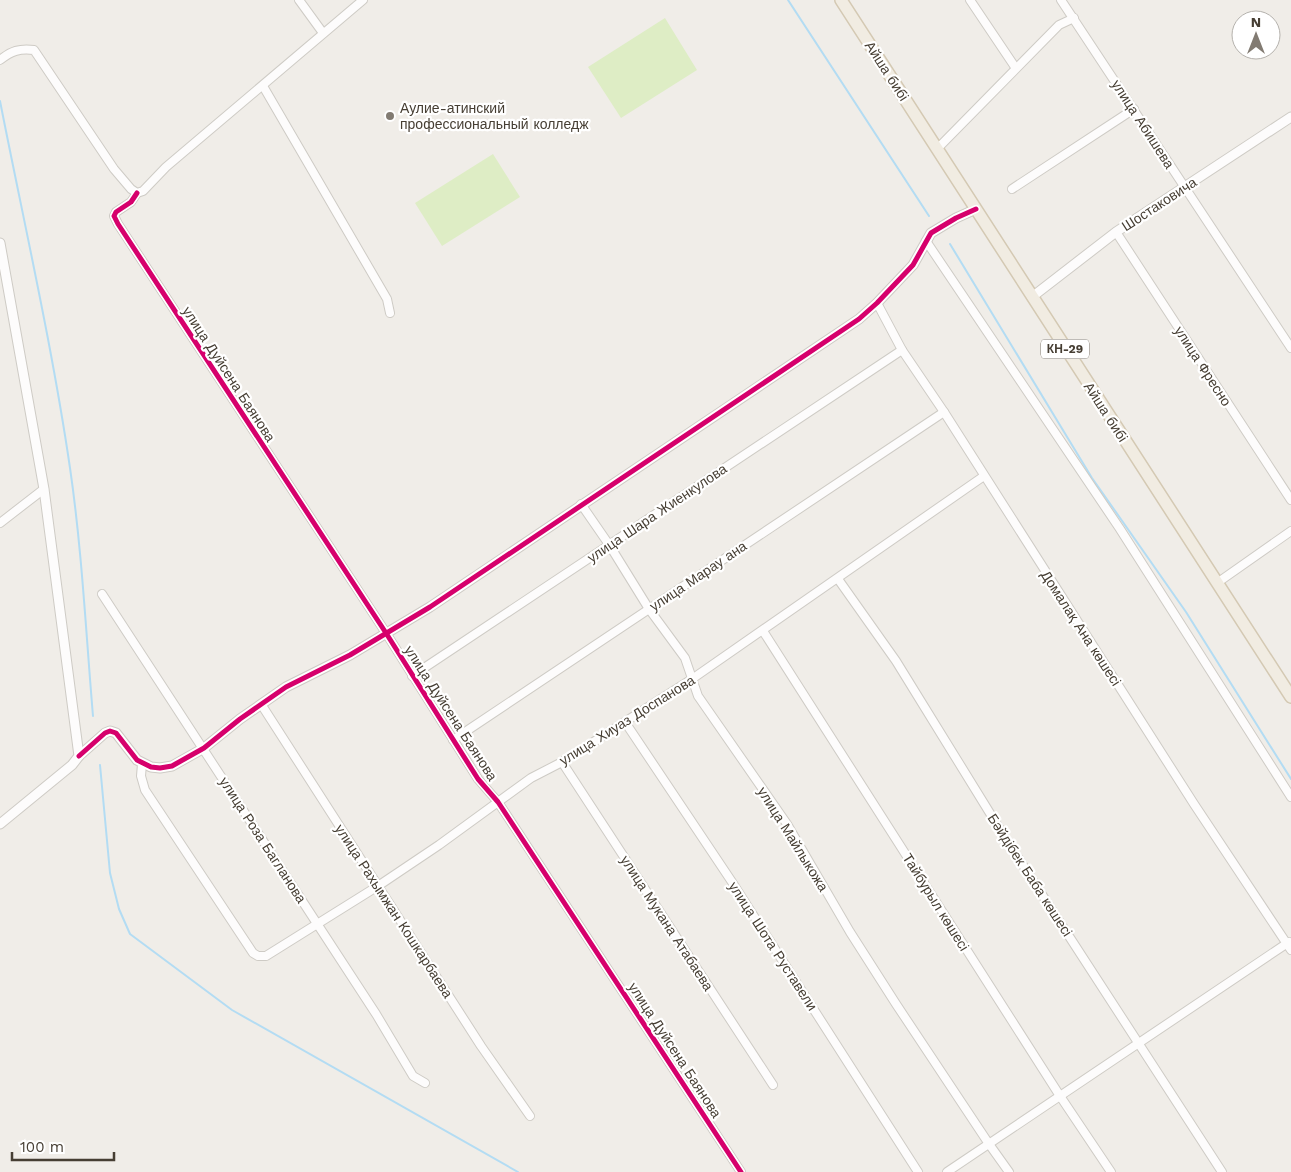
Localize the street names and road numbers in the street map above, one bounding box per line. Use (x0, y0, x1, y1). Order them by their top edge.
street label: Айша бибі (862, 38, 912, 104)
street label: улица Абишева (1108, 77, 1178, 172)
street label: Шостаковича (1119, 174, 1200, 234)
street label: улица Дуйсена Баянова (179, 303, 279, 445)
street label: улица Фресно (1171, 323, 1235, 409)
road number: КН-29 (1041, 339, 1089, 358)
street label: Айша бибі (1081, 379, 1131, 445)
street label: улица Шара Жиенкулова (584, 460, 730, 566)
street label: улица Марау ана (647, 538, 750, 614)
street label: Домалақ Ана көшесі (1038, 567, 1124, 689)
street label: улица Дуйсена Баянова (401, 642, 501, 784)
street label: улица Хиуаз Доспанова (556, 672, 698, 768)
street label: улица Роза Багланова (216, 774, 310, 906)
street label: улица Майлыкожа (754, 784, 832, 894)
street label: Бәйдібек Баба көшесі (984, 811, 1076, 939)
street label: улица Рахымжан Кошкарбаева (332, 821, 456, 1001)
street label: Тайбурыл көшесі (900, 850, 972, 954)
street label: улица Мукана Атабаева (617, 852, 717, 994)
street label: улица Шота Руставели (725, 879, 821, 1013)
street label: улица Дуйсена Баянова (625, 979, 725, 1121)

